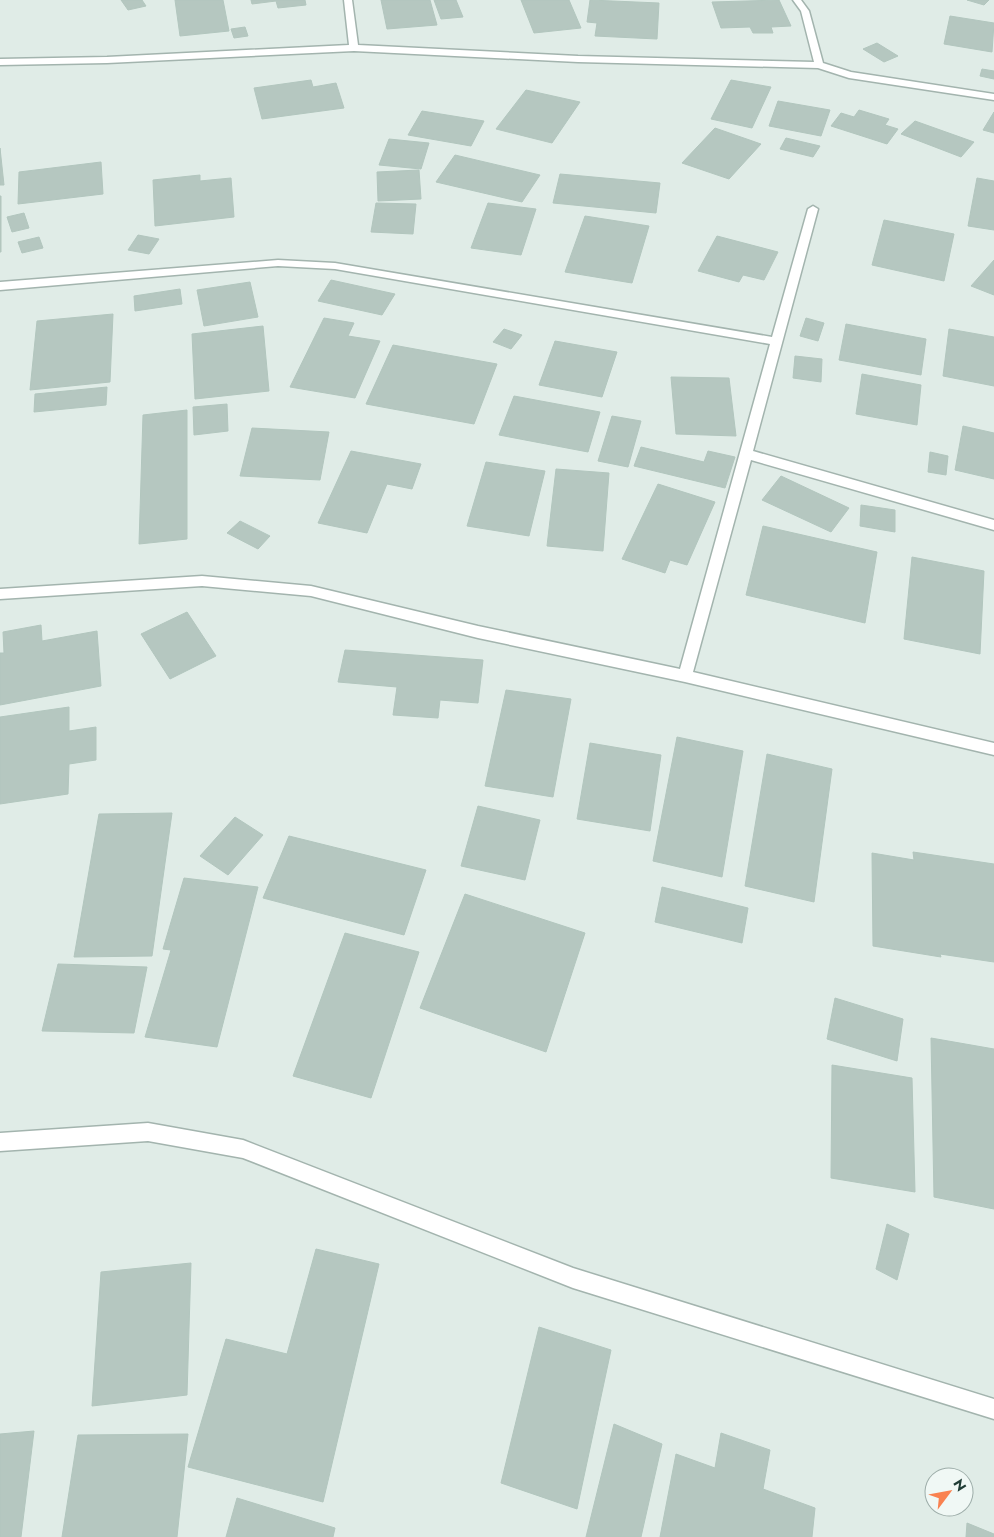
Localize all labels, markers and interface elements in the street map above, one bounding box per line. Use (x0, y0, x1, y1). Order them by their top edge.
north arrow (924, 1467, 974, 1517)
text: N (949, 1475, 971, 1495)

